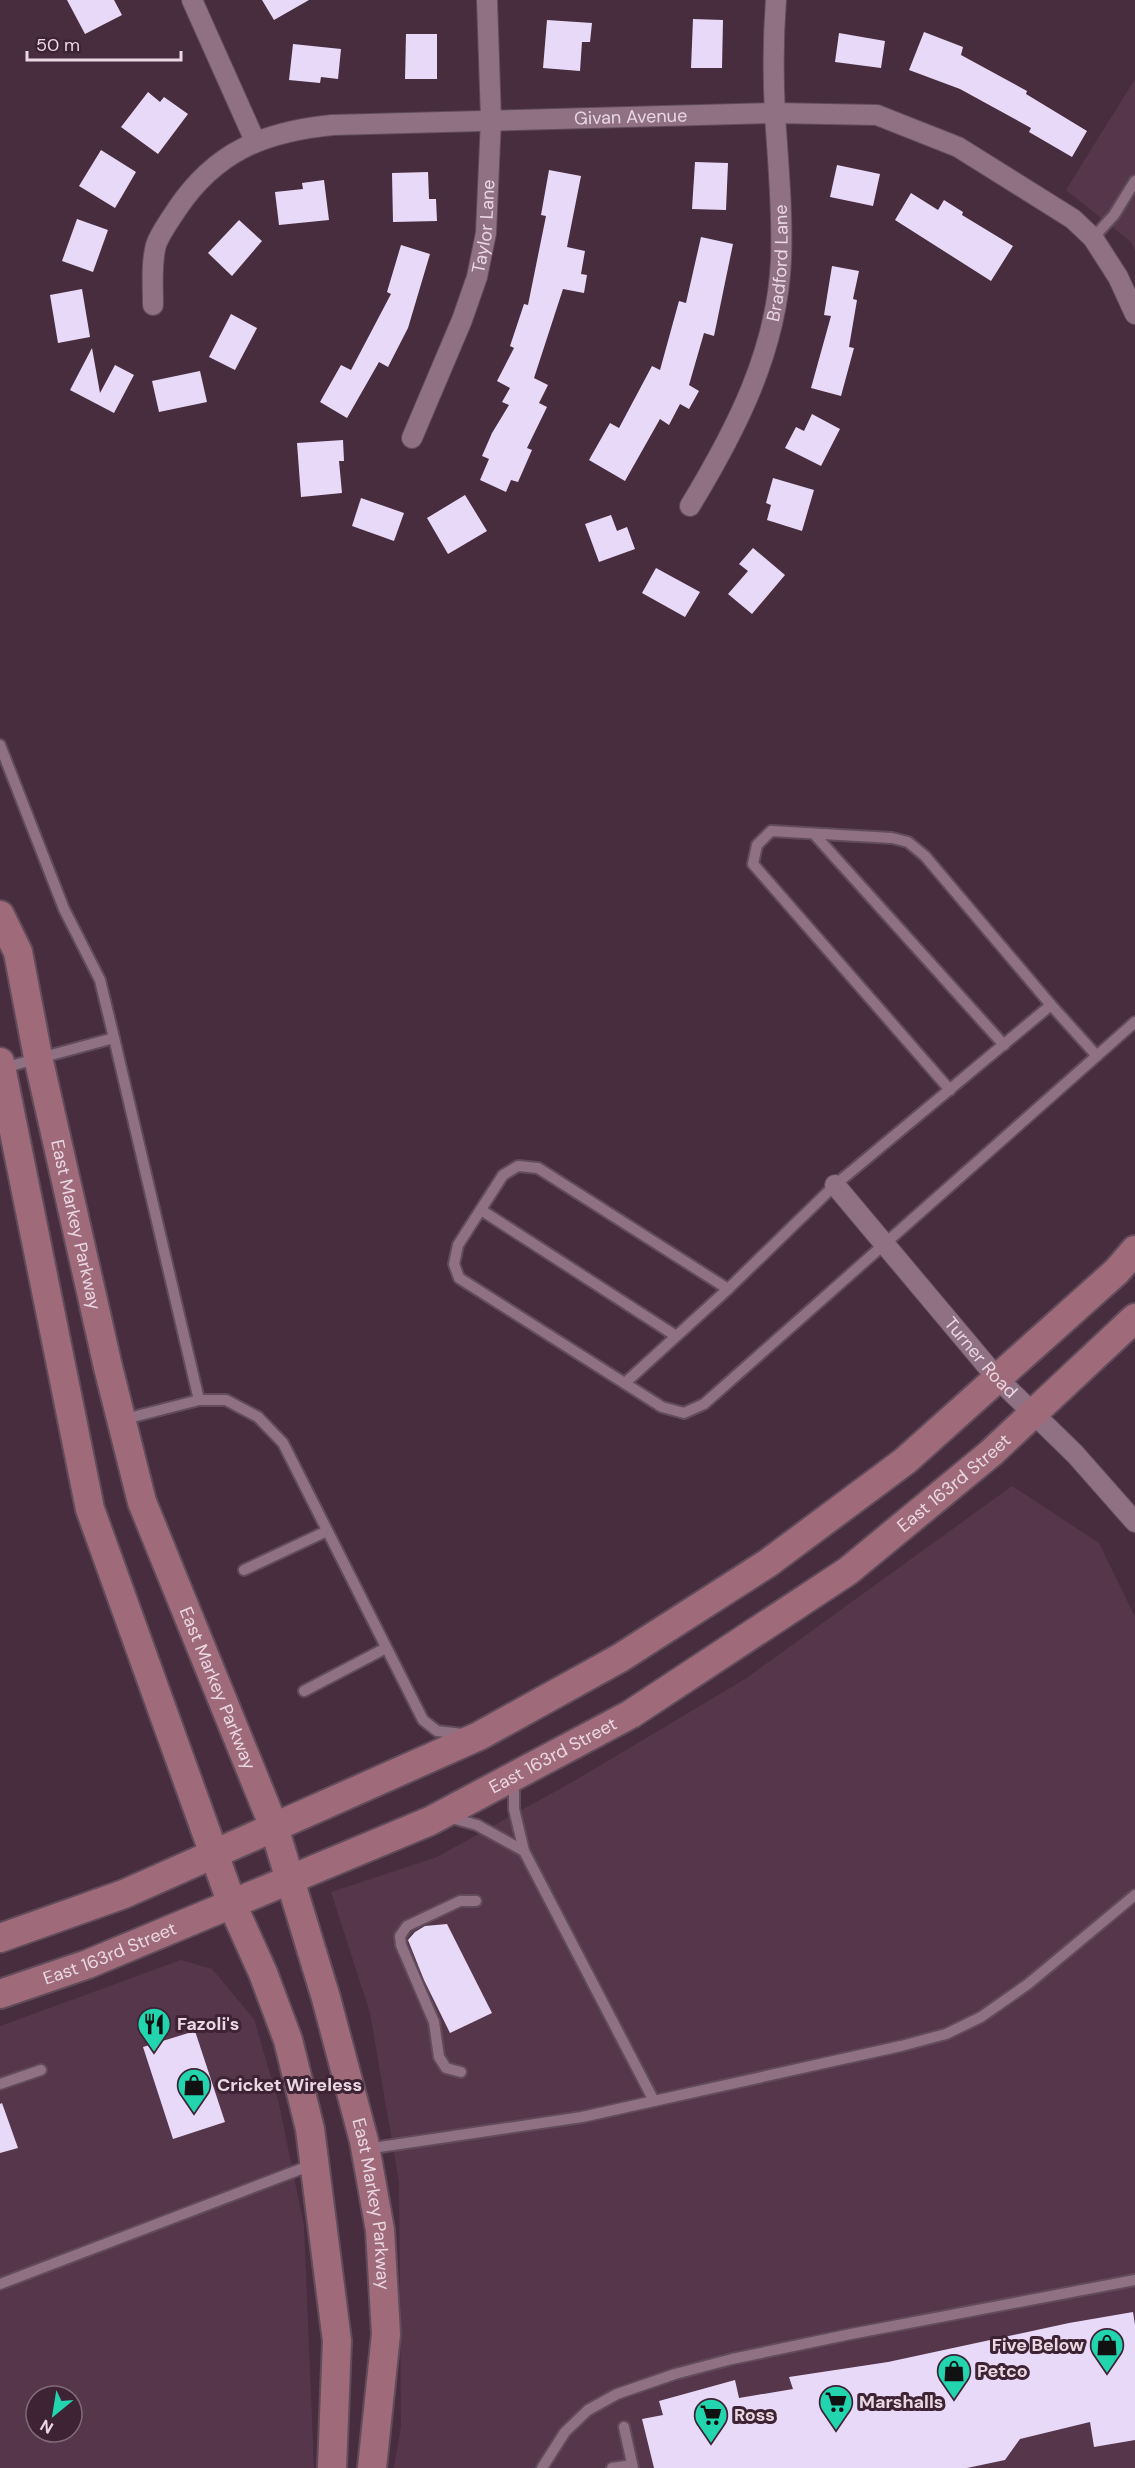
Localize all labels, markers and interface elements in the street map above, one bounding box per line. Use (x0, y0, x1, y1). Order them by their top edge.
scale bar (27, 24, 182, 62)
text: 50 m (36, 33, 80, 57)
street label: Givan Avenue (574, 103, 688, 130)
street label: Taylor Lane (466, 179, 500, 275)
street label: Bradford Lane (761, 204, 793, 324)
street label: East Markey Parkway (45, 1137, 107, 1312)
street label: Turner Road (939, 1312, 1023, 1403)
street label: East 163rd Street (892, 1428, 1016, 1538)
street label: East Markey Parkway (174, 1603, 261, 1773)
street label: East 163rd Street (485, 1712, 621, 1799)
street label: East 163rd Street (40, 1916, 180, 1990)
restaurant icon: Fazoli's (136, 2006, 172, 2053)
place label: Fazoli's (177, 2012, 239, 2036)
shop icon: Cricket Wireless (176, 2067, 212, 2114)
place label: Cricket Wireless (217, 2073, 362, 2097)
street label: East Markey Parkway (346, 2115, 395, 2291)
shop icon: Five Below (1089, 2327, 1125, 2374)
place label: Five Below (992, 2333, 1084, 2357)
shop icon: Petco (936, 2353, 972, 2400)
place label: Petco (977, 2359, 1028, 2383)
north arrow (24, 2384, 84, 2444)
supermarket icon: Marshalls (818, 2384, 854, 2431)
place label: Marshalls (859, 2390, 943, 2414)
supermarket icon: Ross (693, 2397, 729, 2444)
place label: Ross (734, 2403, 775, 2427)
text: N (36, 2415, 57, 2439)

